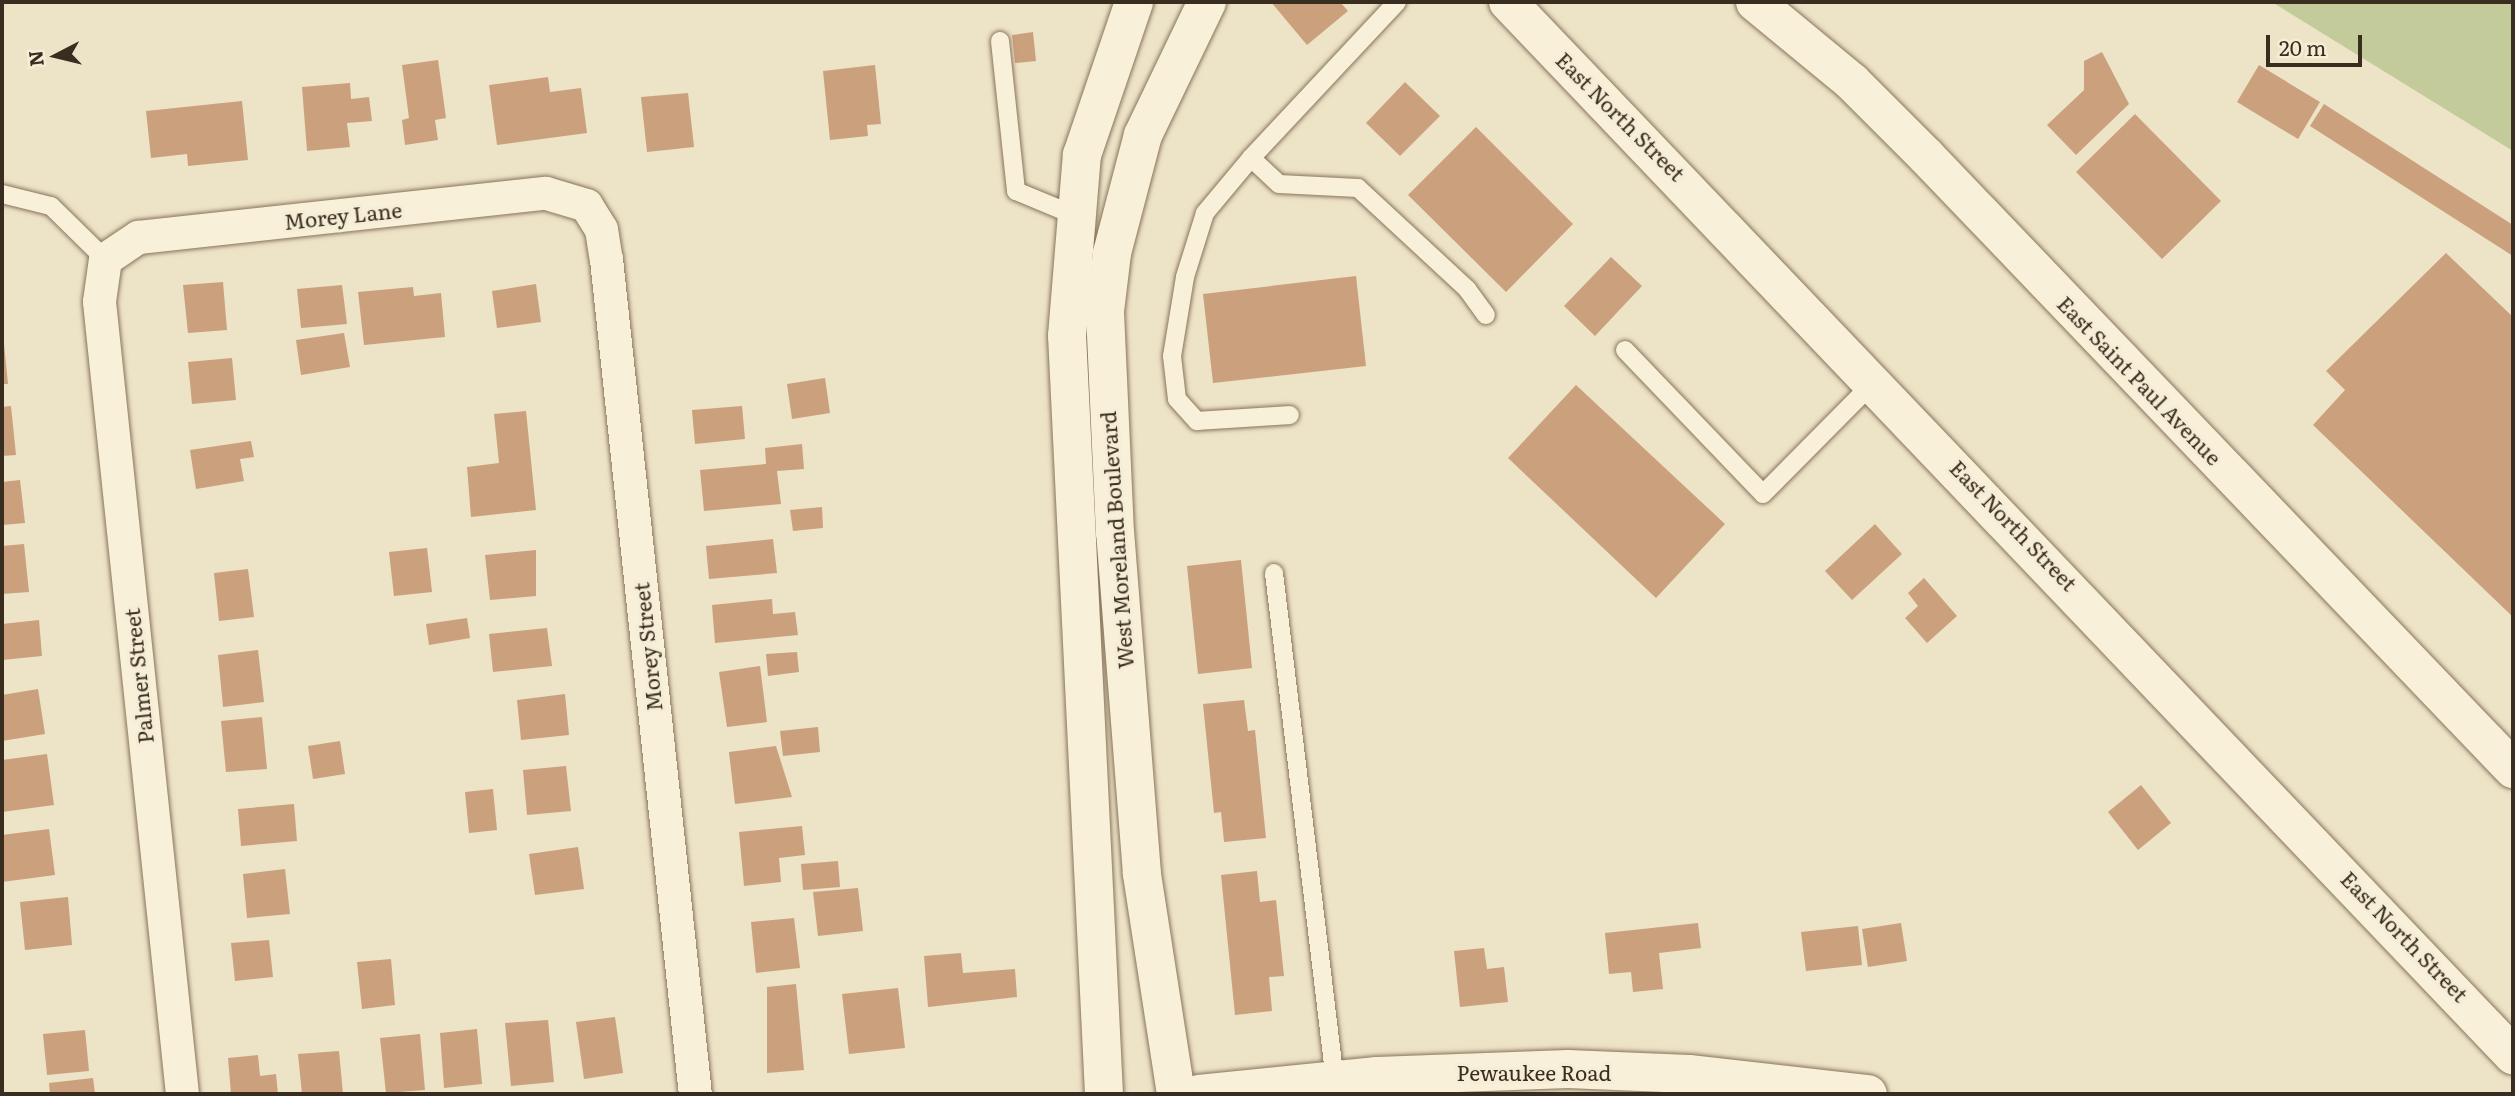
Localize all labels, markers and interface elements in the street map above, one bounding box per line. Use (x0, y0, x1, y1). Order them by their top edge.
north arrow (21, 21, 91, 91)
scale bar (2270, 21, 2366, 65)
text: 20 m (2279, 31, 2326, 62)
street label: East North Street (1551, 46, 1691, 186)
text: N (20, 49, 50, 68)
street label: Morey Lane (283, 196, 403, 234)
street label: East Saint Paul Avenue (2053, 290, 2227, 470)
street label: West Moreland Boulevard (1094, 410, 1138, 670)
street label: East North Street (1945, 455, 2083, 595)
street label: Morey Street (628, 581, 666, 713)
street label: Palmer Street (118, 607, 158, 745)
street label: East North Street (2336, 866, 2474, 1006)
street label: Pewaukee Road (1457, 1059, 1611, 1085)

